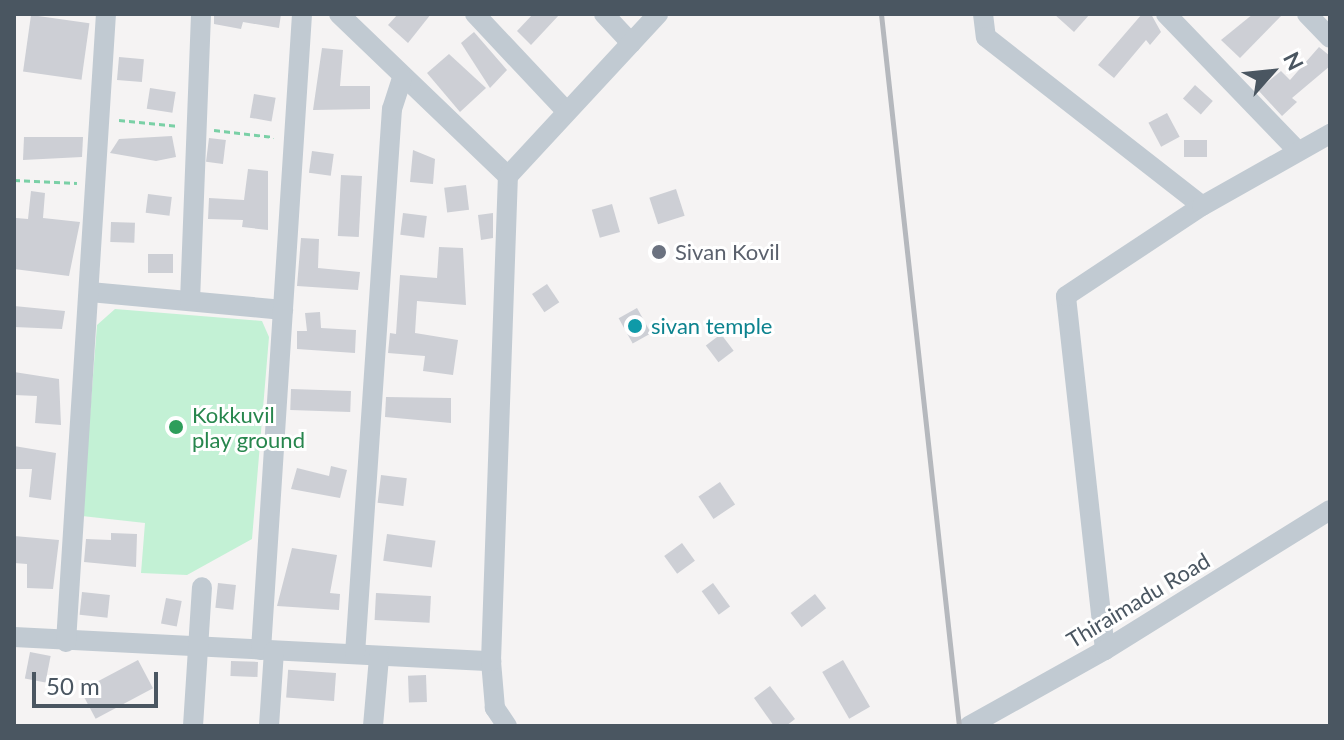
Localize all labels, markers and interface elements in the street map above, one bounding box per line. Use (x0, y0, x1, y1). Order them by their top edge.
north arrow (1232, 32, 1312, 112)
text: N (1278, 47, 1310, 75)
place label: Sivan Kovil (675, 239, 780, 265)
marker: Sivan Kovil (650, 243, 668, 261)
place label: sivan temple (651, 313, 772, 339)
marker: sivan temple (626, 317, 644, 335)
place label: Kokkuvil play ground (192, 401, 305, 452)
marker: Kokkuvil play ground (167, 418, 185, 436)
street label: Thiraimadu Road (1062, 547, 1214, 653)
scale bar (36, 656, 162, 706)
text: 50 m (46, 671, 100, 700)

